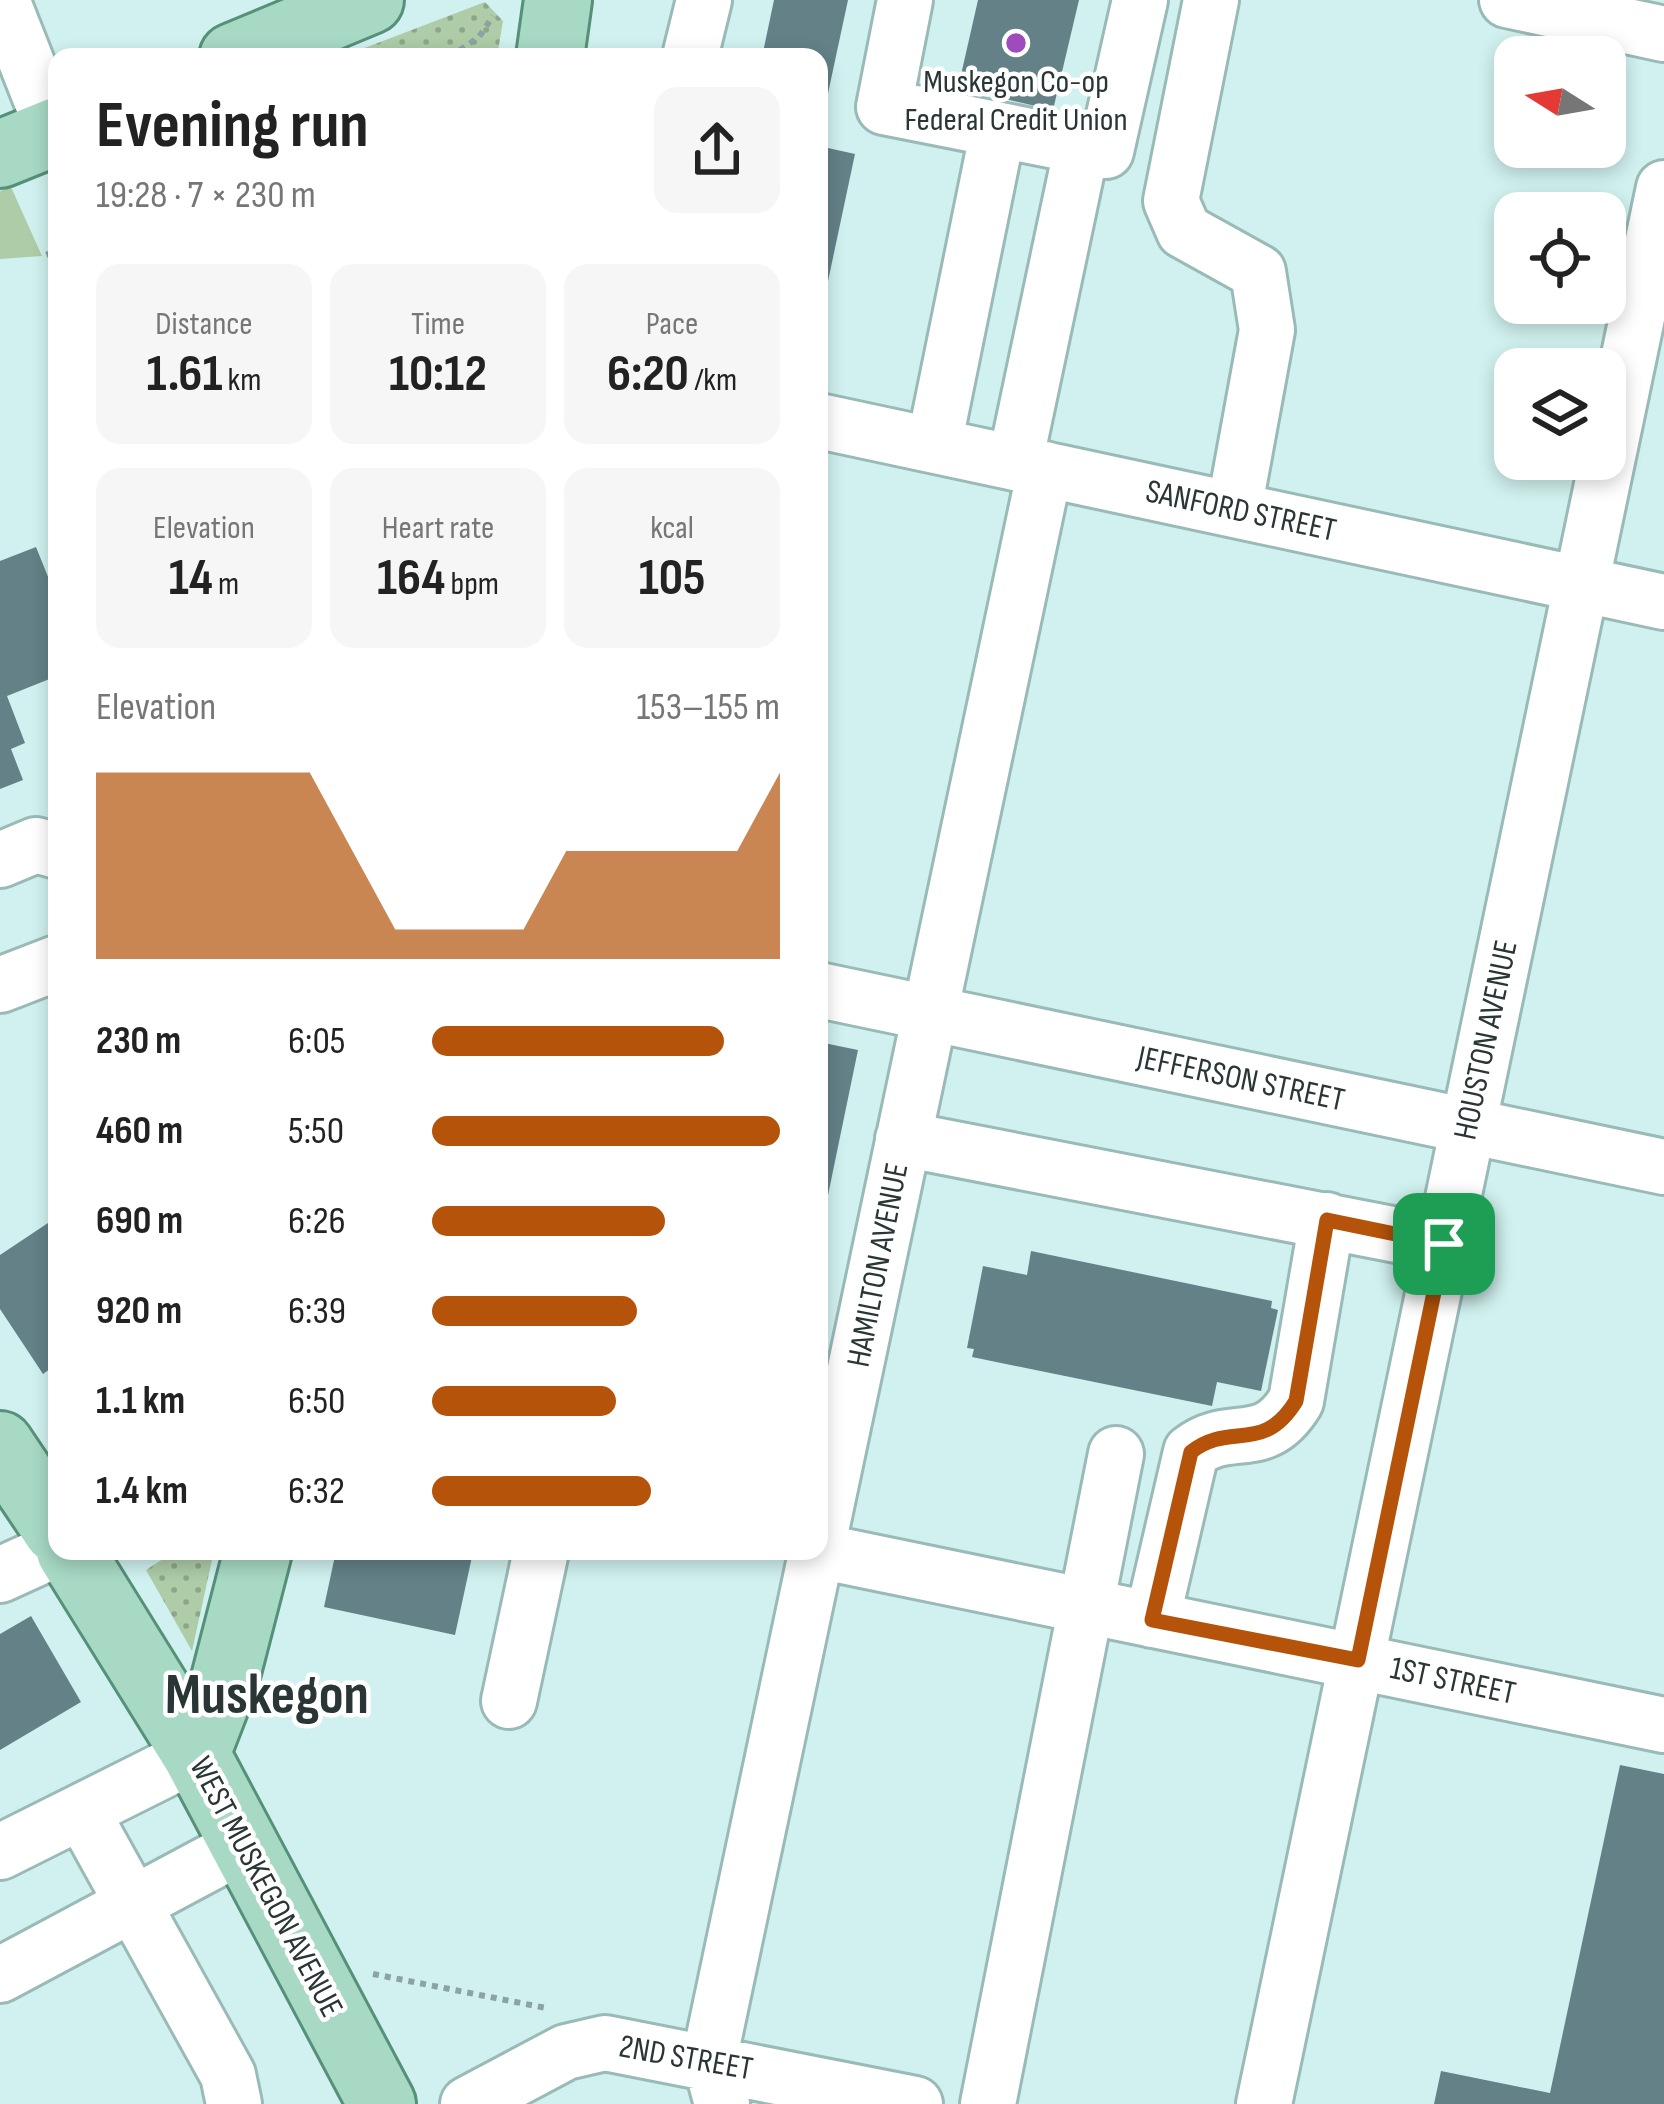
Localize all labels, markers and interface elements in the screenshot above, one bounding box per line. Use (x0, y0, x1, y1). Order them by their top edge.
marker: Muskegon Co-op Federal Credit Union (1003, 30, 1029, 56)
north arrow (1494, 36, 1626, 168)
map controls (1494, 36, 1626, 480)
place label: Muskegon Co-op Federal Credit Union (904, 62, 1128, 140)
text: Evening run (96, 87, 369, 166)
button: share (654, 87, 780, 213)
text: 19:28 · 7 × 230 m (96, 172, 316, 219)
button: locate (1494, 192, 1626, 324)
text: Distance (155, 304, 253, 344)
text: Time (411, 304, 465, 344)
text: Pace (646, 304, 698, 344)
text: 1.61 (147, 344, 222, 405)
text: 10:12 (389, 344, 487, 405)
text: 6:20 (607, 344, 689, 405)
button: layers (1494, 348, 1626, 480)
text: km (222, 360, 261, 400)
text: /km (689, 360, 737, 400)
street label: SANFORD STREET (1142, 471, 1340, 551)
text: Elevation (153, 508, 255, 548)
text: Heart rate (382, 508, 494, 548)
text: kcal (650, 508, 694, 548)
text: 14 (169, 548, 213, 609)
text: 164 (377, 548, 445, 609)
text: 105 (639, 548, 705, 609)
text: m (213, 564, 239, 604)
text: bpm (445, 564, 499, 604)
text: Elevation (96, 684, 216, 731)
text: 153–155 m (636, 684, 780, 731)
street label: HOUSTON AVENUE (1445, 937, 1527, 1143)
text: 230 m (96, 1018, 181, 1065)
text: 6:05 (288, 1018, 345, 1065)
street label: JEFFERSON STREET (1133, 1037, 1348, 1120)
text: 460 m (96, 1108, 183, 1155)
text: 5:50 (288, 1108, 344, 1155)
street label: HAMILTON AVENUE (839, 1160, 917, 1370)
pin (1393, 1193, 1495, 1295)
text: 690 m (96, 1198, 183, 1245)
text: 6:26 (288, 1198, 346, 1245)
icon: arrive (1411, 1211, 1477, 1277)
text: 920 m (96, 1288, 182, 1335)
text: 6:39 (288, 1288, 346, 1335)
text: 1.1 km (96, 1378, 185, 1425)
text: 6:50 (288, 1378, 346, 1425)
text: 1.4 km (96, 1468, 188, 1515)
text: 6:32 (288, 1468, 345, 1515)
street label: 1ST STREET (1387, 1648, 1519, 1714)
district label: Muskegon (165, 1662, 369, 1730)
street label: WEST MUSKEGON AVENUE (181, 1750, 351, 2024)
street label: 2ND STREET (616, 2027, 756, 2089)

